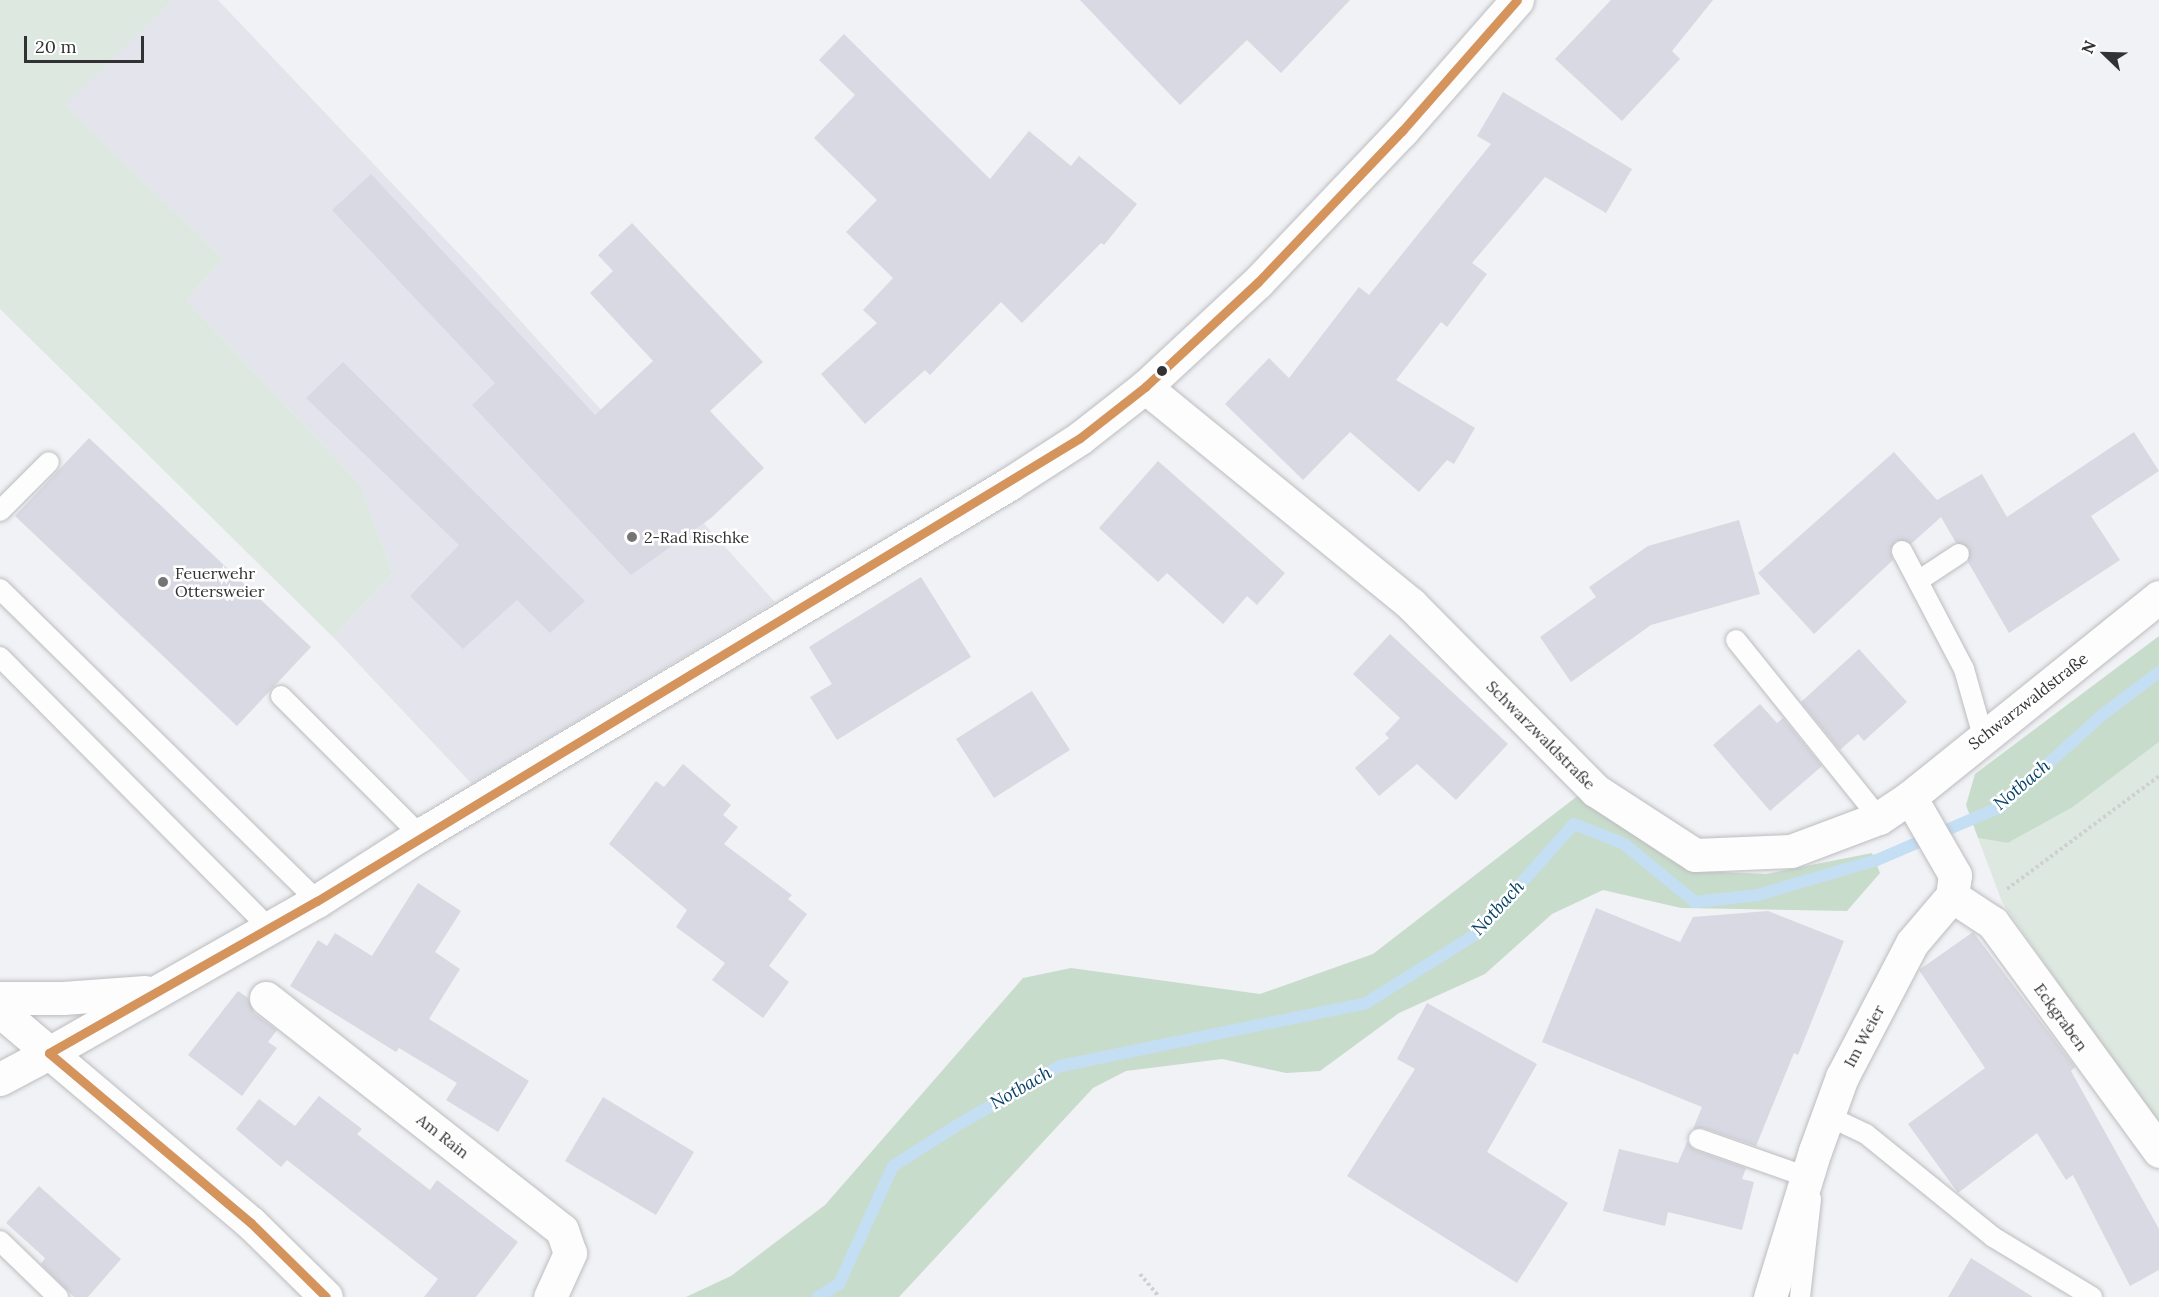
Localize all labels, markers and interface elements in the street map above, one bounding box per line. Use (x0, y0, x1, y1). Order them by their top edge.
scale bar (27, 24, 147, 62)
north arrow (2075, 24, 2135, 84)
text: 20 m (35, 35, 77, 58)
text: N (2077, 37, 2100, 57)
unlabelled marker (1156, 365, 1168, 377)
place label: 2-Rad Rischke (644, 527, 749, 547)
marker: 2-Rad Rischke (625, 530, 639, 544)
place label: Feuerwehr Ottersweier (175, 563, 265, 601)
marker: Feuerwehr Ottersweier (156, 575, 170, 589)
street label: Schwarzwaldstraße (1964, 648, 2092, 754)
street label: Schwarzwaldstraße (1483, 677, 1599, 793)
water label: Notbach (1989, 755, 2055, 815)
water label: Notbach (1467, 876, 1529, 940)
street label: Eckgraben (2030, 980, 2092, 1054)
street label: Im Weier (1840, 1002, 1888, 1070)
water label: Notbach (986, 1062, 1056, 1114)
street label: Am Rain (413, 1110, 473, 1162)

